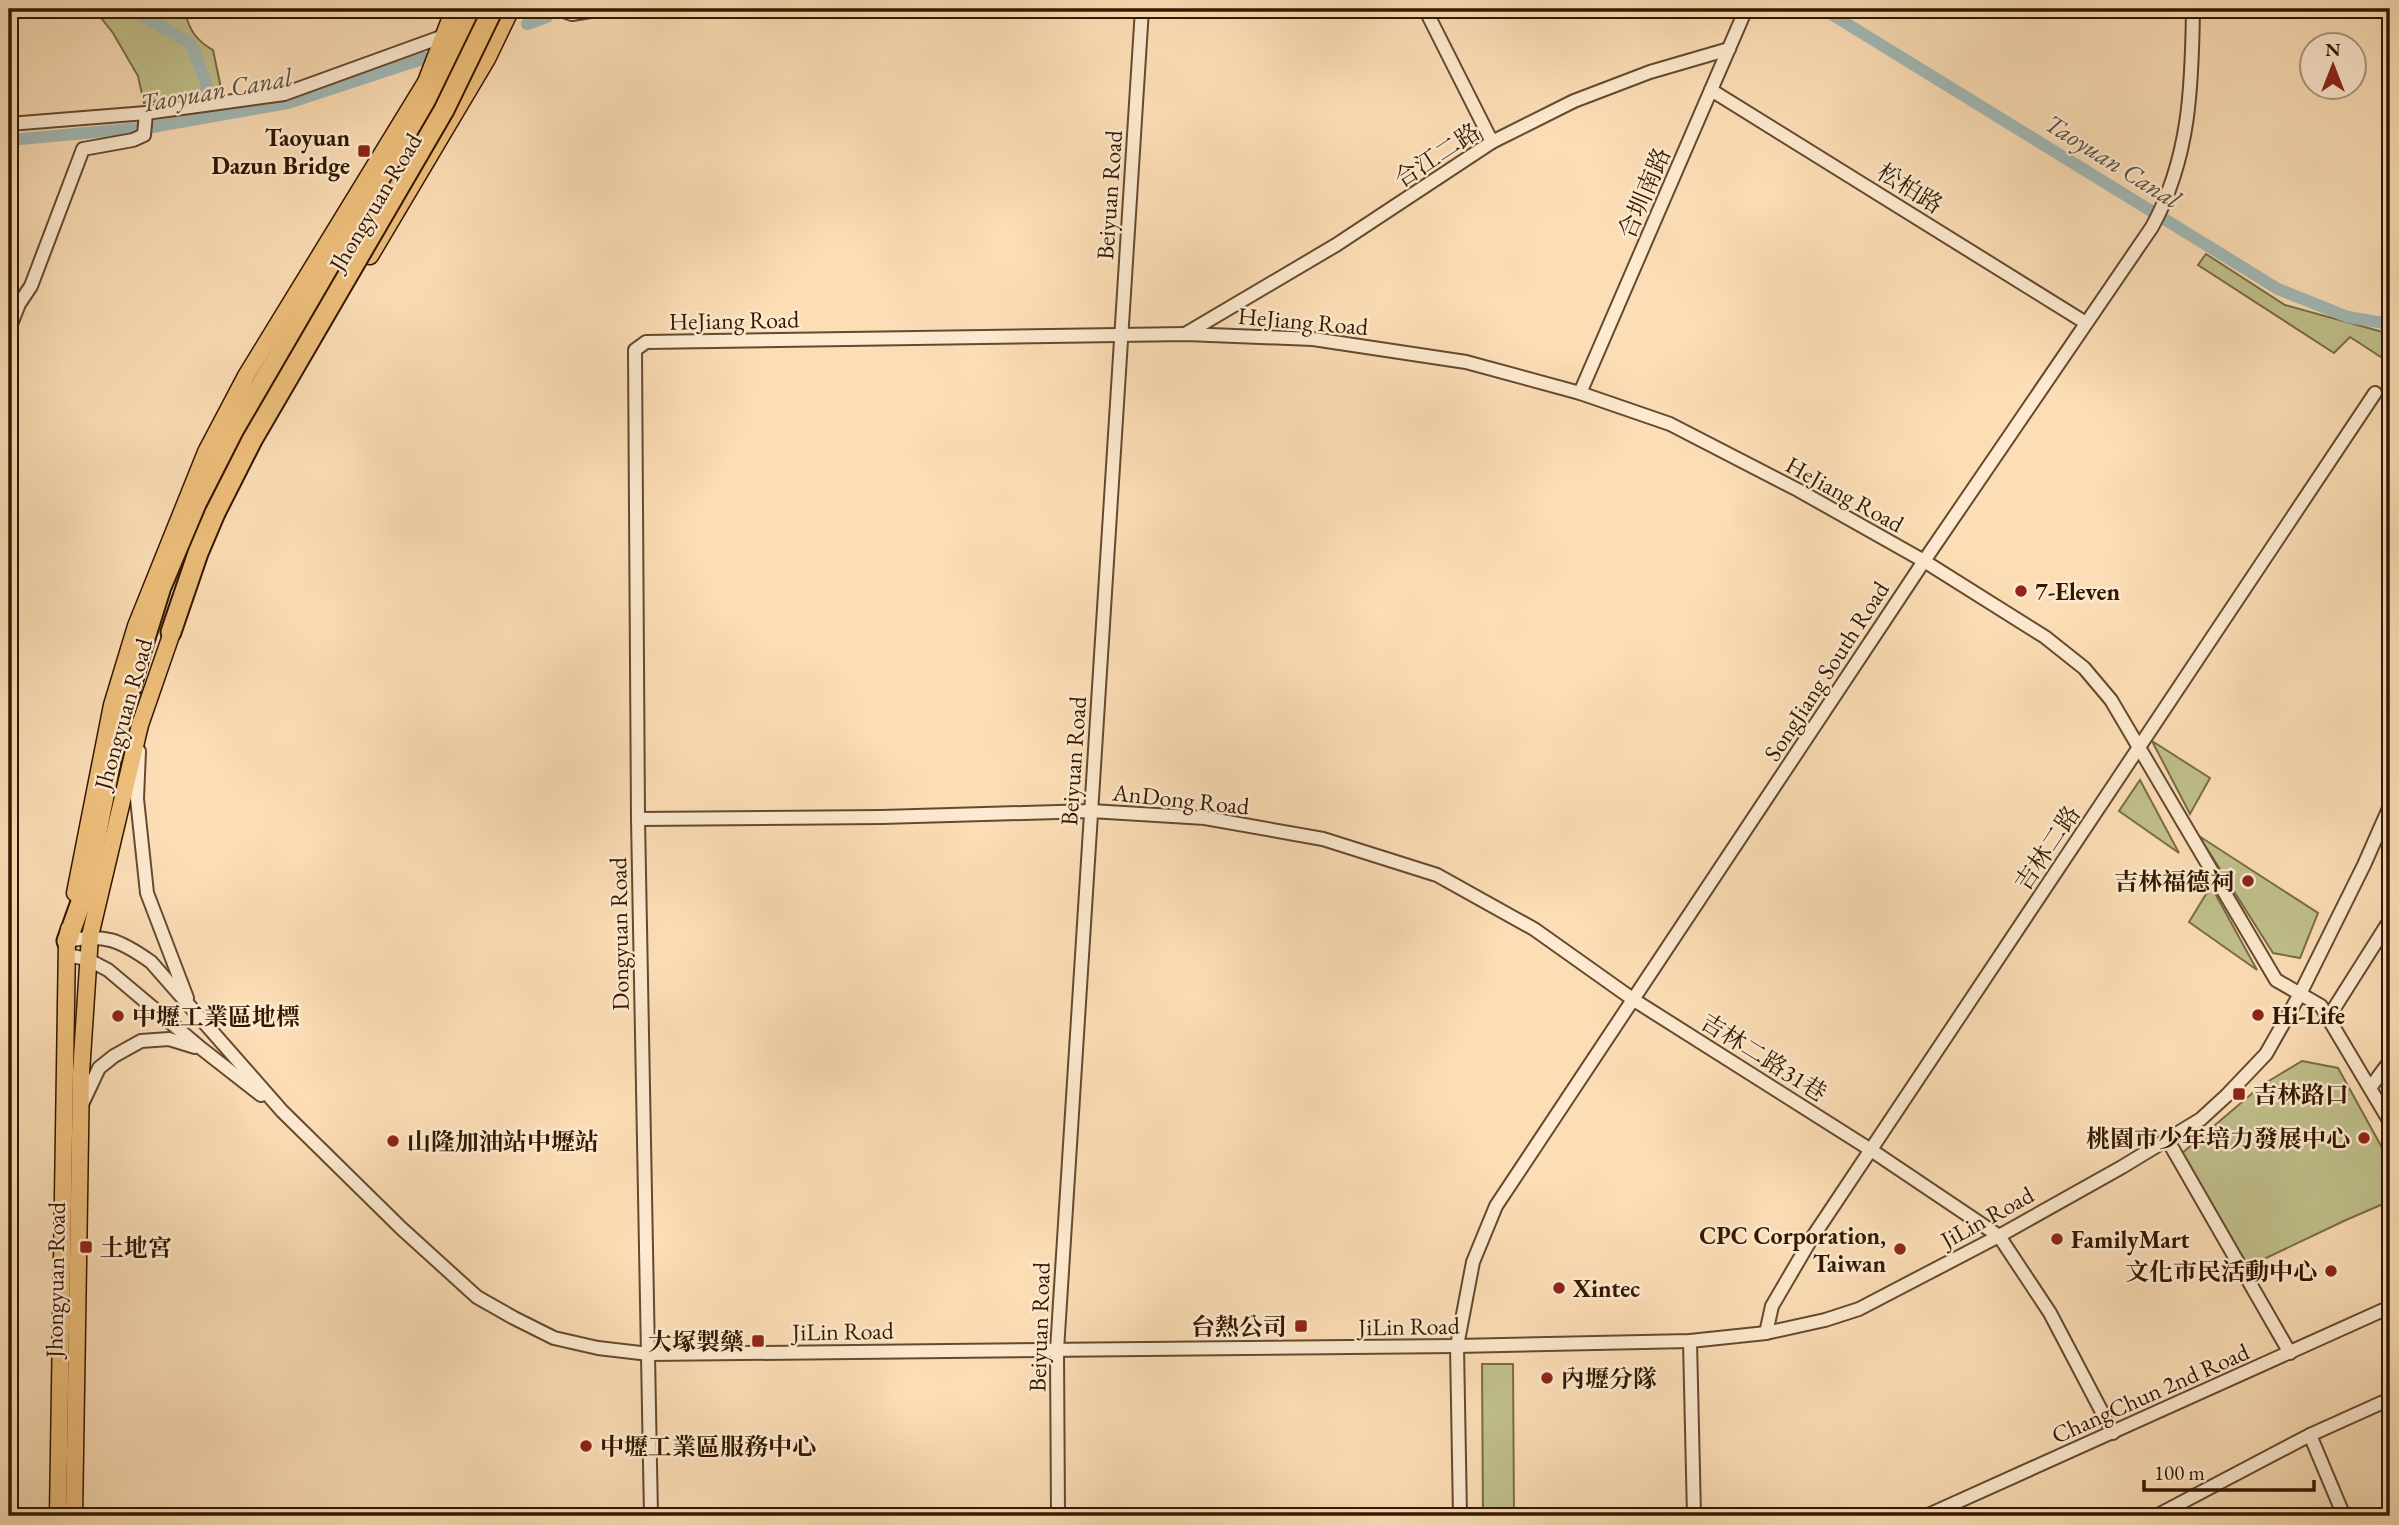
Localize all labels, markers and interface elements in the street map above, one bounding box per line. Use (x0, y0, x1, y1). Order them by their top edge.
north arrow (2298, 32, 2368, 102)
text: N (2325, 37, 2341, 62)
water label: Taoyuan Canal (137, 60, 295, 120)
water label: Taoyuan Canal (2039, 106, 2188, 216)
street label: 合江二路 (1388, 116, 1486, 194)
place label: Taoyuan Dazun Bridge (211, 122, 350, 182)
street label: Jhongyuan Road (321, 126, 429, 279)
street label: Beiyuan Road (1089, 128, 1129, 261)
marker: Taoyuan Dazun Bridge (356, 143, 372, 159)
street label: 合圳南路 (1611, 143, 1677, 243)
street label: 松柏路 (1871, 156, 1949, 220)
street label: HeJiang Road (1237, 300, 1370, 342)
street label: HeJiang Road (668, 303, 800, 337)
street label: HeJiang Road (1780, 449, 1910, 540)
street label: SongJiang South Road (1756, 574, 1896, 767)
place label: 7-Eleven (2035, 576, 2120, 607)
marker: 7-Eleven (2013, 583, 2029, 599)
street label: Jhongyuan Road (86, 634, 160, 795)
street label: Beiyuan Road (1053, 694, 1093, 827)
street label: AnDong Road (1110, 776, 1252, 822)
street label: 吉林二路 (2007, 800, 2087, 896)
street label: Dongyuan Road (602, 856, 636, 1011)
place label: 吉林福德祠 (2114, 866, 2234, 897)
marker: 吉林福德祠 (2240, 873, 2256, 889)
place label: Hi-Life (2272, 1000, 2345, 1031)
place label: 中壢工業區地標 (132, 1001, 300, 1032)
street label: 吉林二路31巷 (1695, 1006, 1833, 1108)
marker: Hi-Life (2250, 1007, 2266, 1023)
marker: 中壢工業區地標 (110, 1008, 126, 1024)
place label: 吉林路口 (2253, 1079, 2349, 1110)
marker: 吉林路口 (2231, 1086, 2247, 1102)
place label: 桃園市少年培力發展中心 (2086, 1123, 2350, 1154)
place label: 山隆加油站中壢站 (407, 1126, 599, 1157)
marker: 桃園市少年培力發展中心 (2356, 1130, 2372, 1146)
marker: 山隆加油站中壢站 (385, 1133, 401, 1149)
street label: JiLin Road (1933, 1178, 2040, 1256)
street label: Jhongyuan Road (38, 1201, 72, 1360)
place label: CPC Corporation, Taiwan (1699, 1220, 1886, 1279)
place label: FamilyMart (2071, 1224, 2190, 1256)
marker: FamilyMart (2049, 1231, 2065, 1247)
place label: 土地宮 (100, 1232, 172, 1263)
marker: 土地宮 (78, 1239, 94, 1255)
marker: CPC Corporation, Taiwan (1892, 1241, 1908, 1257)
place label: 文化市民活動中心 (2125, 1256, 2317, 1287)
street label: Beiyuan Road (1021, 1261, 1057, 1392)
marker: 文化市民活動中心 (2323, 1263, 2339, 1279)
place label: Xintec (1572, 1273, 1640, 1304)
marker: Xintec (1551, 1280, 1567, 1296)
street label: JiLin Road (1356, 1310, 1461, 1342)
place label: 台熱公司 (1191, 1311, 1287, 1342)
street label: JiLin Road (790, 1315, 895, 1347)
marker: 台熱公司 (1293, 1318, 1309, 1334)
place label: 大塚製藥 (648, 1326, 744, 1357)
marker: 大塚製藥 (750, 1333, 766, 1349)
street label: ChangChun 2nd Road (2046, 1335, 2254, 1450)
place label: 內壢分隊 (1561, 1363, 1657, 1394)
marker: 內壢分隊 (1539, 1370, 1555, 1386)
place label: 中壢工業區服務中心 (600, 1431, 816, 1462)
marker: 中壢工業區服務中心 (578, 1438, 594, 1454)
scale bar (2144, 1448, 2313, 1492)
text: 100 m (2154, 1459, 2205, 1486)

